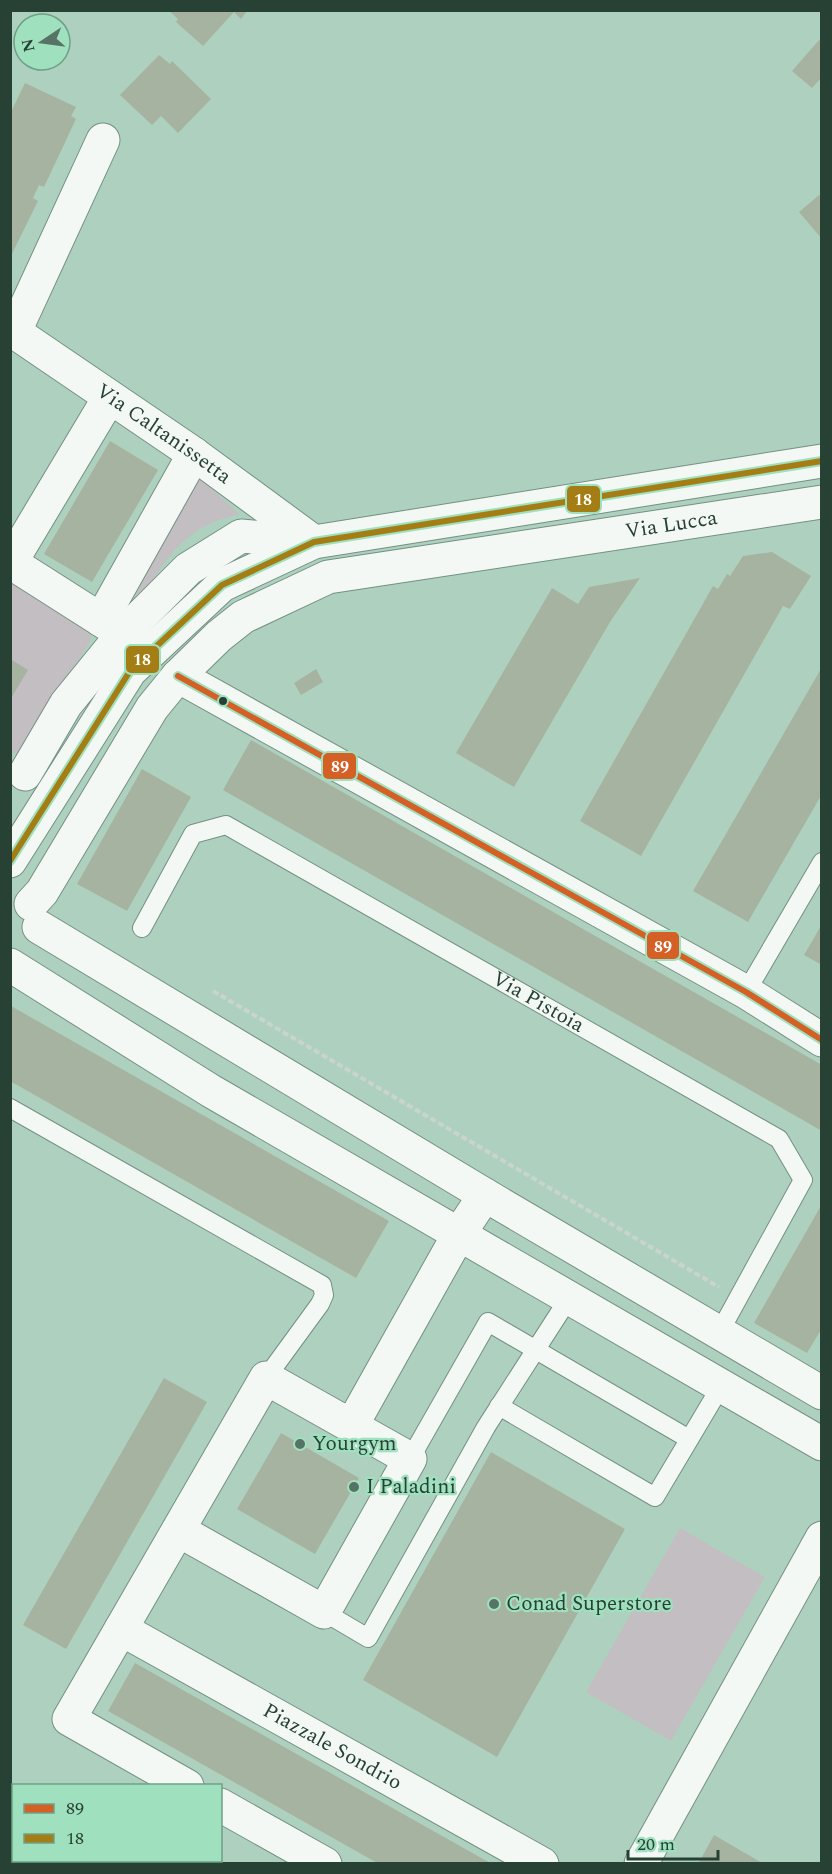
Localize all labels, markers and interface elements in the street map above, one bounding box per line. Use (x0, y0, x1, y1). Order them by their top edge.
north arrow (12, 12, 72, 72)
text: N (15, 36, 42, 54)
street label: Via Caltanissetta (89, 376, 239, 493)
line badge: 18 (566, 485, 601, 513)
text: 18 (574, 488, 592, 512)
street label: Via Lucca (623, 502, 720, 548)
line badge: 18 (125, 645, 160, 674)
text: 18 (133, 648, 151, 672)
unlabelled marker (217, 695, 229, 707)
line badge: 89 (322, 752, 357, 780)
text: 89 (331, 755, 349, 779)
line badge: 89 (646, 931, 680, 960)
text: 89 (654, 935, 672, 959)
street label: Via Pistoia (486, 963, 591, 1042)
place label: Yourgym (312, 1428, 397, 1460)
marker: Yourgym (293, 1437, 307, 1451)
place label: I Paladini (366, 1471, 456, 1503)
marker: I Paladini (347, 1480, 361, 1494)
place label: Conad Superstore (506, 1588, 672, 1620)
marker: Conad Superstore (487, 1597, 501, 1611)
street label: Piazzale Sondrio (257, 1695, 408, 1799)
legend (12, 1784, 222, 1862)
text: 89 (66, 1795, 84, 1822)
scale bar (628, 1823, 718, 1861)
text: 18 (66, 1825, 84, 1852)
text: 20 m (637, 1831, 675, 1858)

